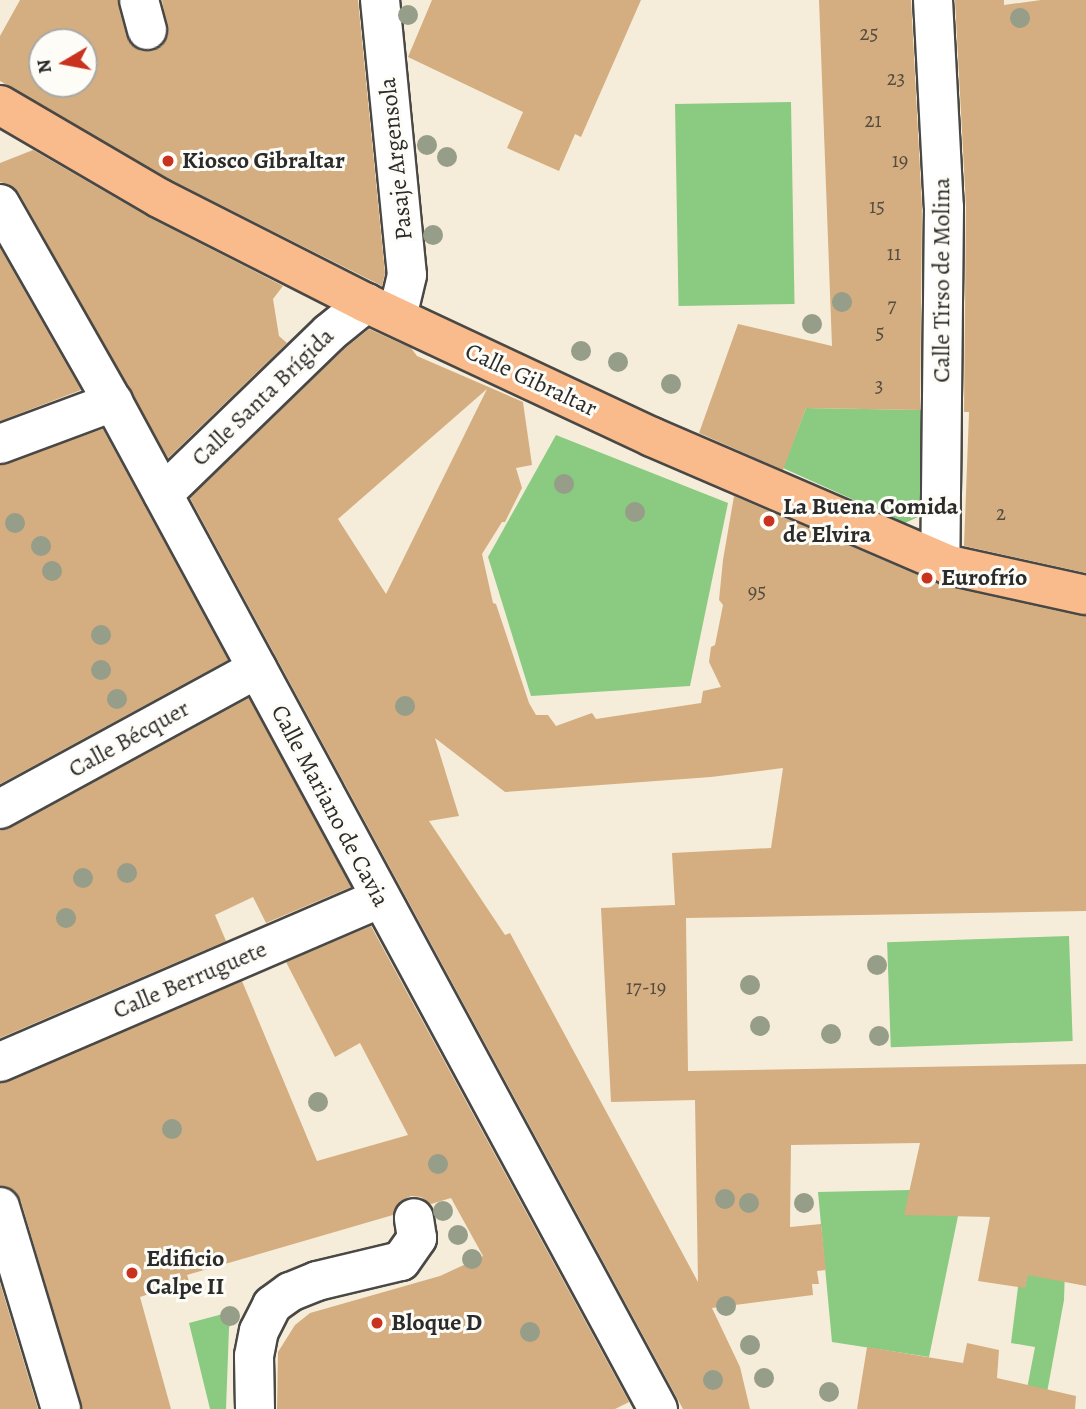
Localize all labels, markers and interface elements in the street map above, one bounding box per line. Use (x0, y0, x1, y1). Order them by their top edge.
house number: 25 (859, 20, 879, 46)
north arrow (28, 28, 98, 98)
text: N (30, 57, 58, 75)
house number: 23 (887, 65, 905, 91)
street label: Pasaje Argensola (373, 76, 419, 242)
house number: 21 (864, 107, 882, 133)
place label: Kiosco Gibraltar (182, 147, 345, 175)
house number: 19 (892, 147, 908, 173)
marker: Kiosco Gibraltar (160, 153, 176, 169)
street label: Calle Tirso de Molina (928, 177, 956, 383)
house number: 15 (869, 193, 885, 219)
house number: 11 (887, 240, 901, 266)
house number: 7 (888, 292, 896, 318)
house number: 5 (875, 319, 885, 345)
street label: Calle Santa Brígida (186, 322, 340, 472)
street label: Calle Gibraltar (460, 337, 602, 423)
house number: 3 (875, 372, 883, 398)
place label: La Buena Comida de Elvira (783, 493, 958, 549)
house number: 2 (996, 500, 1006, 526)
marker: La Buena Comida de Elvira (761, 513, 777, 529)
place label: Eurofrío (941, 564, 1027, 592)
marker: Eurofrío (919, 570, 935, 586)
house number: 95 (748, 578, 766, 604)
street label: Calle Bécquer (64, 694, 194, 784)
street label: Calle Mariano de Cavia (265, 700, 395, 912)
street label: Calle Berruguete (109, 935, 271, 1025)
house number: 17-19 (626, 974, 666, 1000)
place label: Edificio Calpe II (146, 1245, 224, 1301)
marker: Edificio Calpe II (124, 1265, 140, 1281)
place label: Bloque D (391, 1309, 482, 1337)
marker: Bloque D (369, 1315, 385, 1331)

